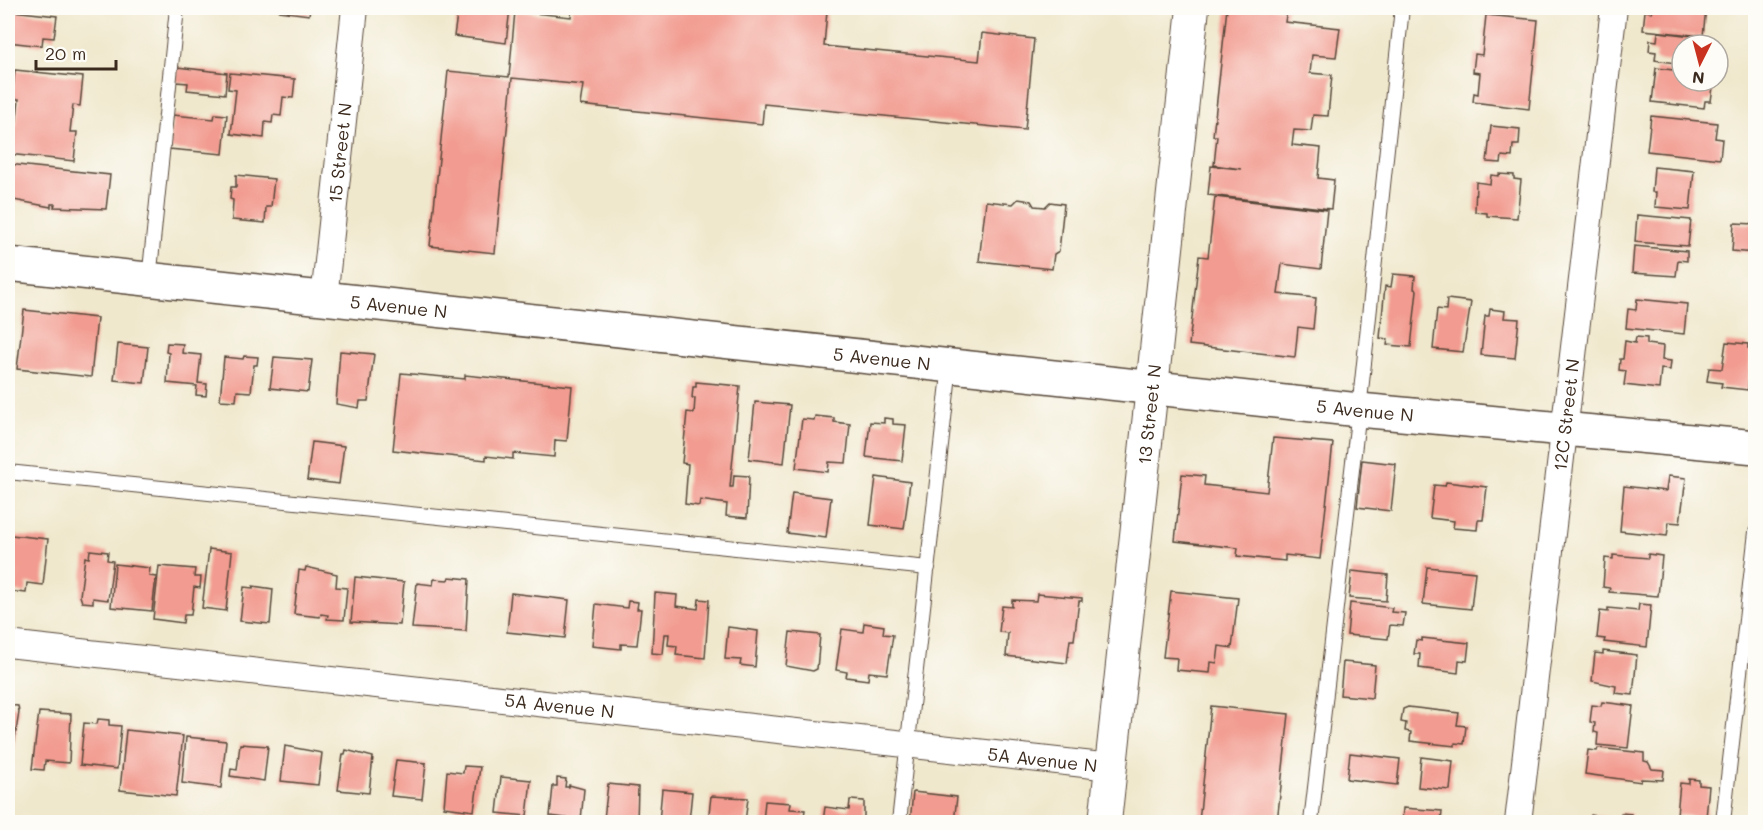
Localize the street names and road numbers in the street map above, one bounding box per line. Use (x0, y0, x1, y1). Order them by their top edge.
street label: 15 Street N (322, 101, 357, 204)
street label: 5 Avenue N (349, 289, 449, 323)
street label: 5 Avenue N (832, 341, 932, 376)
street label: 12C Street N (1547, 357, 1585, 472)
street label: 13 Street N (1132, 363, 1166, 466)
street label: 5 Avenue N (1315, 393, 1415, 427)
street label: 5A Avenue N (504, 687, 616, 724)
street label: 5A Avenue N (987, 741, 1099, 777)

